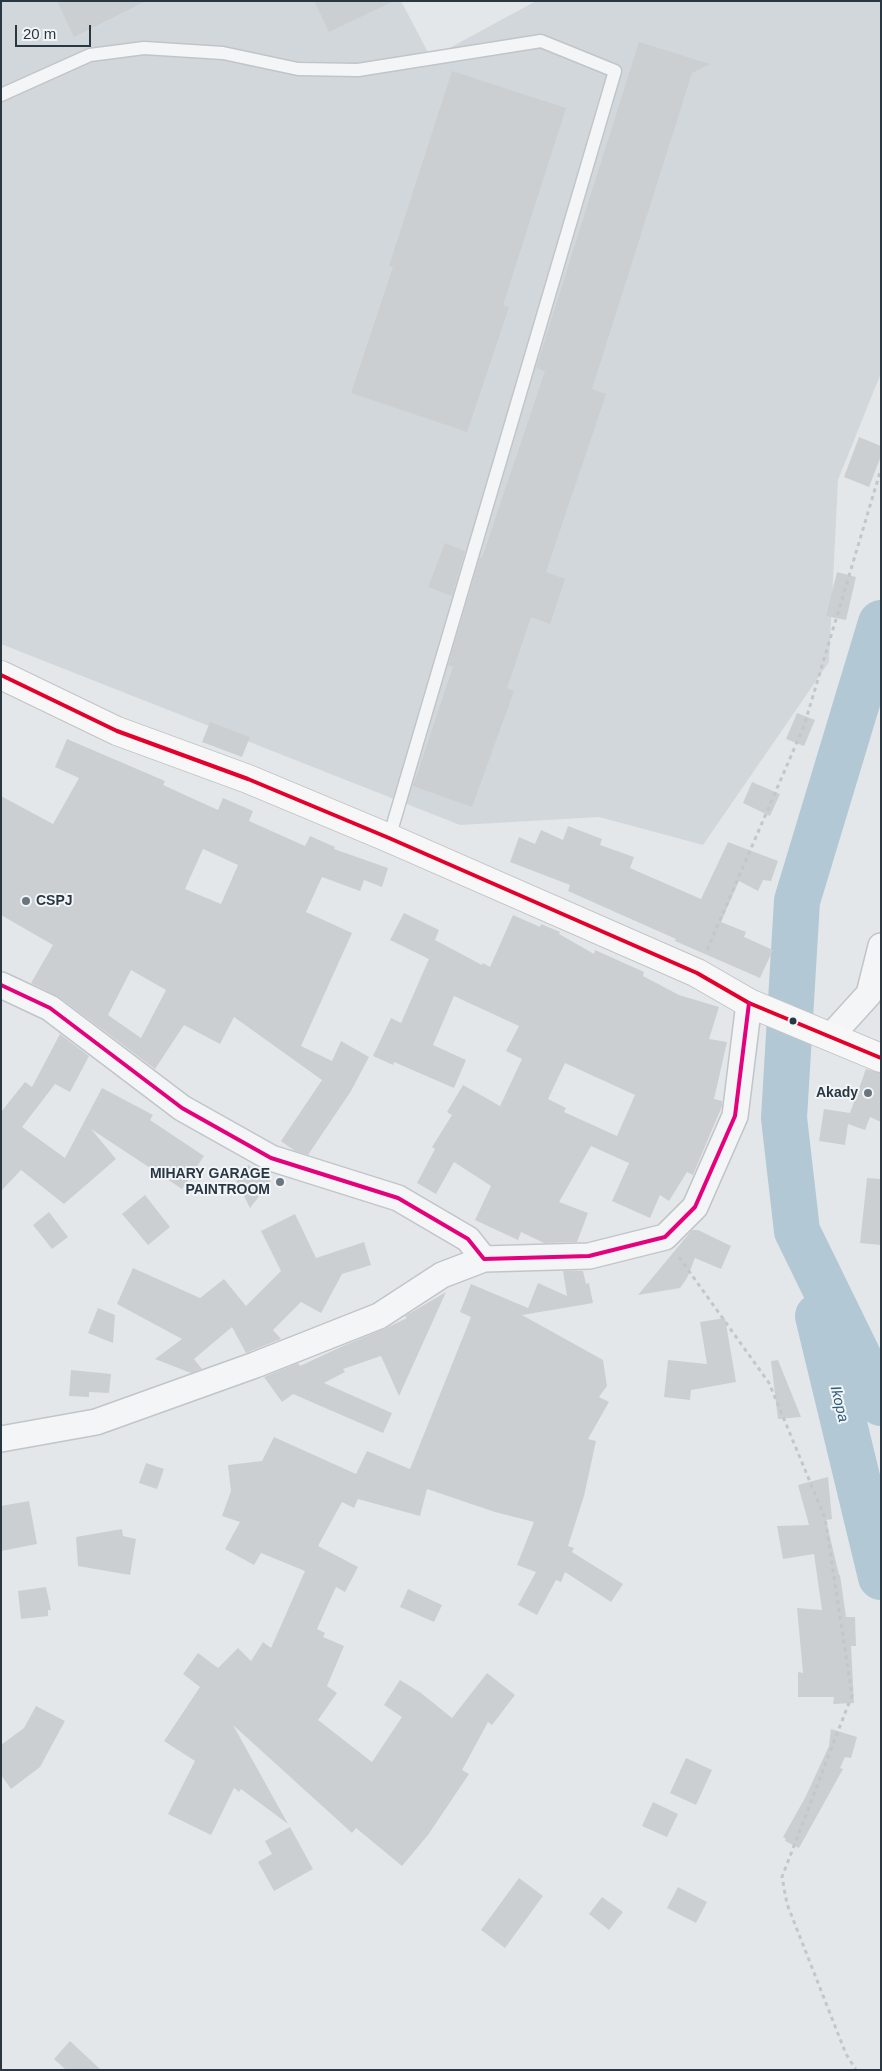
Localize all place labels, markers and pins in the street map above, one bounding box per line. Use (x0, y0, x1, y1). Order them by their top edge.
place label: CSPJ (36, 893, 73, 909)
marker: CSPJ (20, 895, 32, 907)
unlabelled marker (788, 1016, 798, 1026)
place label: Akady (816, 1085, 858, 1101)
marker: Akady (862, 1087, 874, 1099)
place label: MIHARY GARAGE PAINTROOM (150, 1166, 270, 1198)
marker: MIHARY GARAGE PAINTROOM (274, 1176, 286, 1188)

